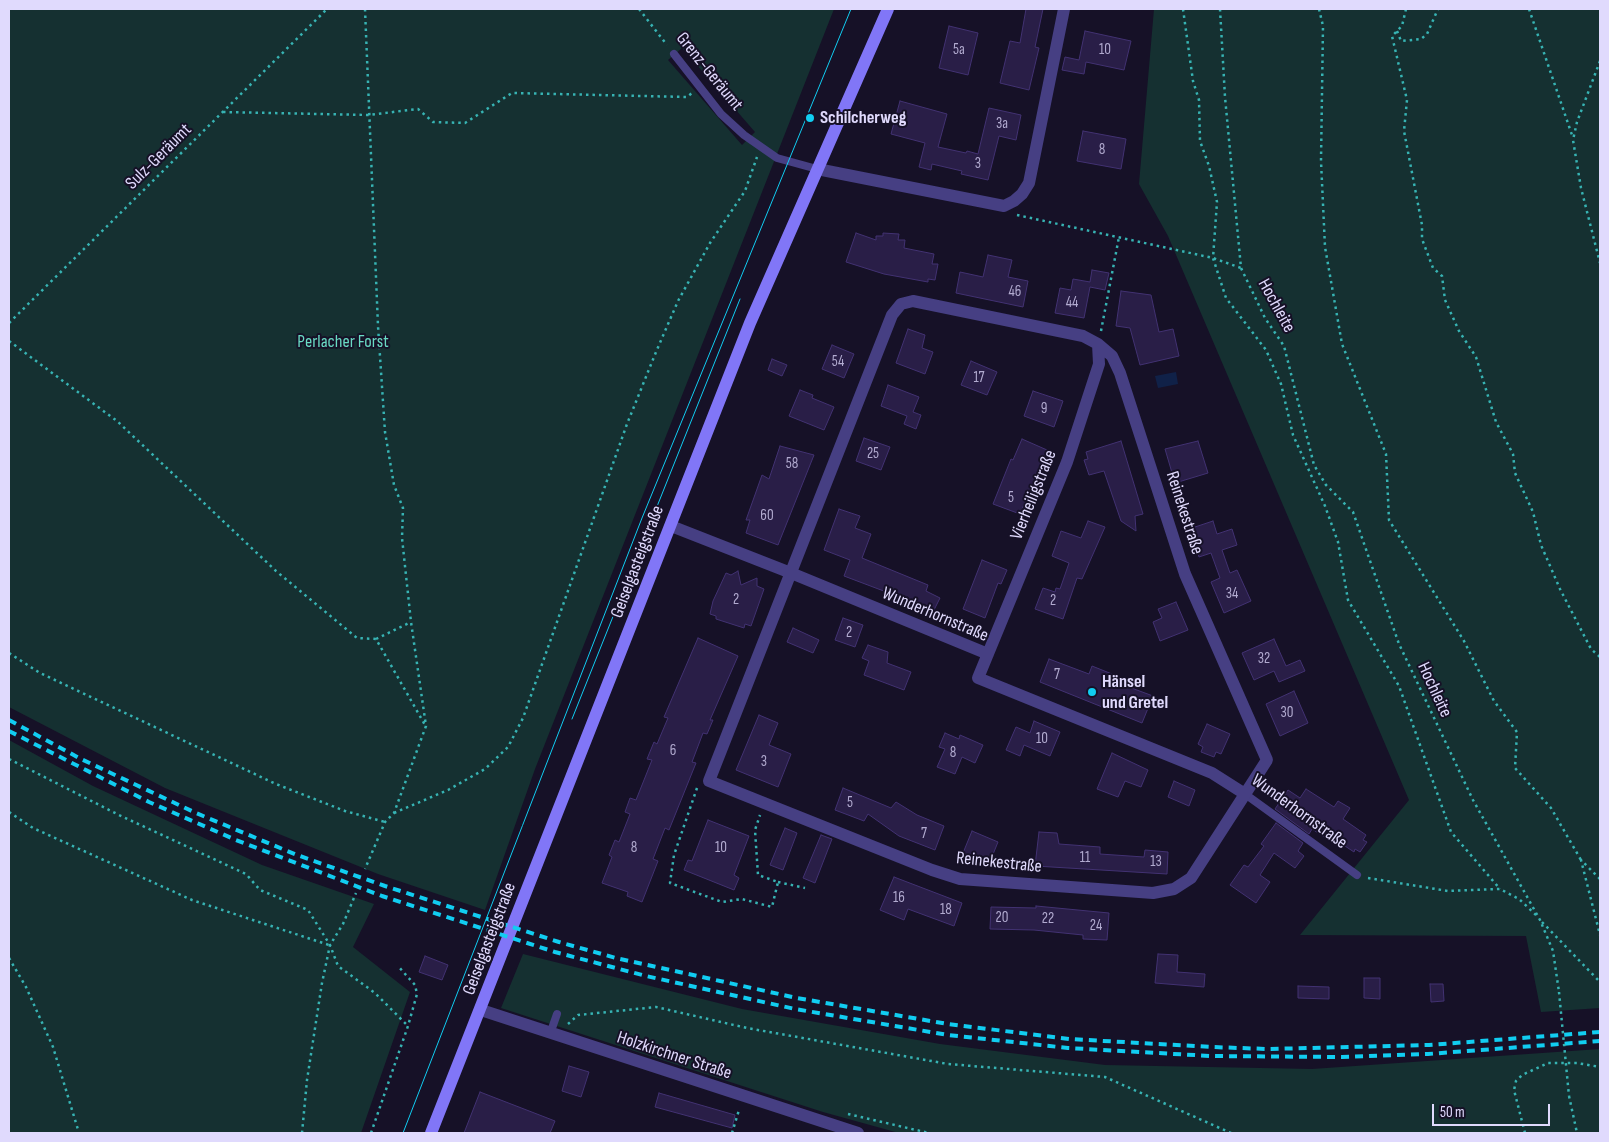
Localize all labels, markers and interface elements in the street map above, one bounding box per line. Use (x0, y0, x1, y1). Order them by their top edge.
street label: Grenz-Geräumt (671, 28, 747, 116)
house number: 5a (953, 41, 965, 59)
house number: 10 (1099, 41, 1111, 59)
place label: Schilcherweg (820, 107, 906, 129)
marker: Schilcherweg (804, 112, 816, 124)
house number: 3a (996, 115, 1008, 133)
street label: Sulz-Geräumt (122, 120, 196, 194)
house number: 8 (1099, 141, 1105, 159)
house number: 3 (975, 155, 981, 173)
street label: Hochleite (1252, 275, 1300, 337)
house number: 46 (1009, 283, 1021, 301)
house number: 44 (1066, 294, 1078, 312)
park label: Perlacher Forst (297, 331, 389, 353)
house number: 54 (832, 353, 844, 371)
house number: 17 (973, 369, 985, 387)
house number: 9 (1041, 400, 1047, 418)
house number: 25 (867, 445, 879, 463)
street label: Vierheiligstraße (1006, 447, 1062, 543)
house number: 58 (786, 455, 798, 473)
street label: Reinekestraße (1160, 469, 1208, 557)
house number: 5 (1008, 489, 1014, 507)
street label: Geiselgasteigstraße (607, 503, 669, 621)
house number: 60 (760, 507, 774, 525)
street label: Wunderhornstraße (879, 583, 991, 647)
house number: 34 (1226, 585, 1238, 603)
house number: 2 (733, 591, 739, 609)
house number: 2 (1050, 592, 1056, 610)
house number: 2 (846, 624, 852, 642)
house number: 32 (1258, 650, 1270, 668)
street label: Hochleite (1412, 659, 1456, 721)
house number: 7 (1054, 666, 1060, 684)
place label: Hänsel und Gretel (1102, 671, 1168, 714)
marker: Hänsel und Gretel (1086, 686, 1098, 698)
house number: 30 (1281, 704, 1293, 722)
house number: 10 (1036, 730, 1048, 748)
house number: 6 (670, 742, 676, 760)
house number: 8 (950, 744, 956, 762)
house number: 3 (761, 753, 767, 771)
street label: Wunderhornstraße (1247, 770, 1351, 854)
house number: 5 (847, 794, 853, 812)
house number: 7 (921, 825, 927, 843)
house number: 8 (631, 839, 637, 857)
house number: 10 (715, 839, 727, 857)
street label: Reinekestraße (955, 848, 1043, 878)
house number: 11 (1080, 849, 1090, 867)
house number: 13 (1150, 853, 1162, 871)
street label: Geiselgasteigstraße (459, 880, 521, 998)
house number: 16 (893, 889, 905, 907)
house number: 18 (940, 901, 952, 919)
house number: 20 (996, 909, 1008, 927)
house number: 22 (1042, 910, 1054, 928)
house number: 24 (1090, 917, 1102, 935)
street label: Holzkirchner Straße (614, 1027, 734, 1085)
scale bar (1434, 1094, 1552, 1126)
text: 50 m (1440, 1103, 1465, 1122)

